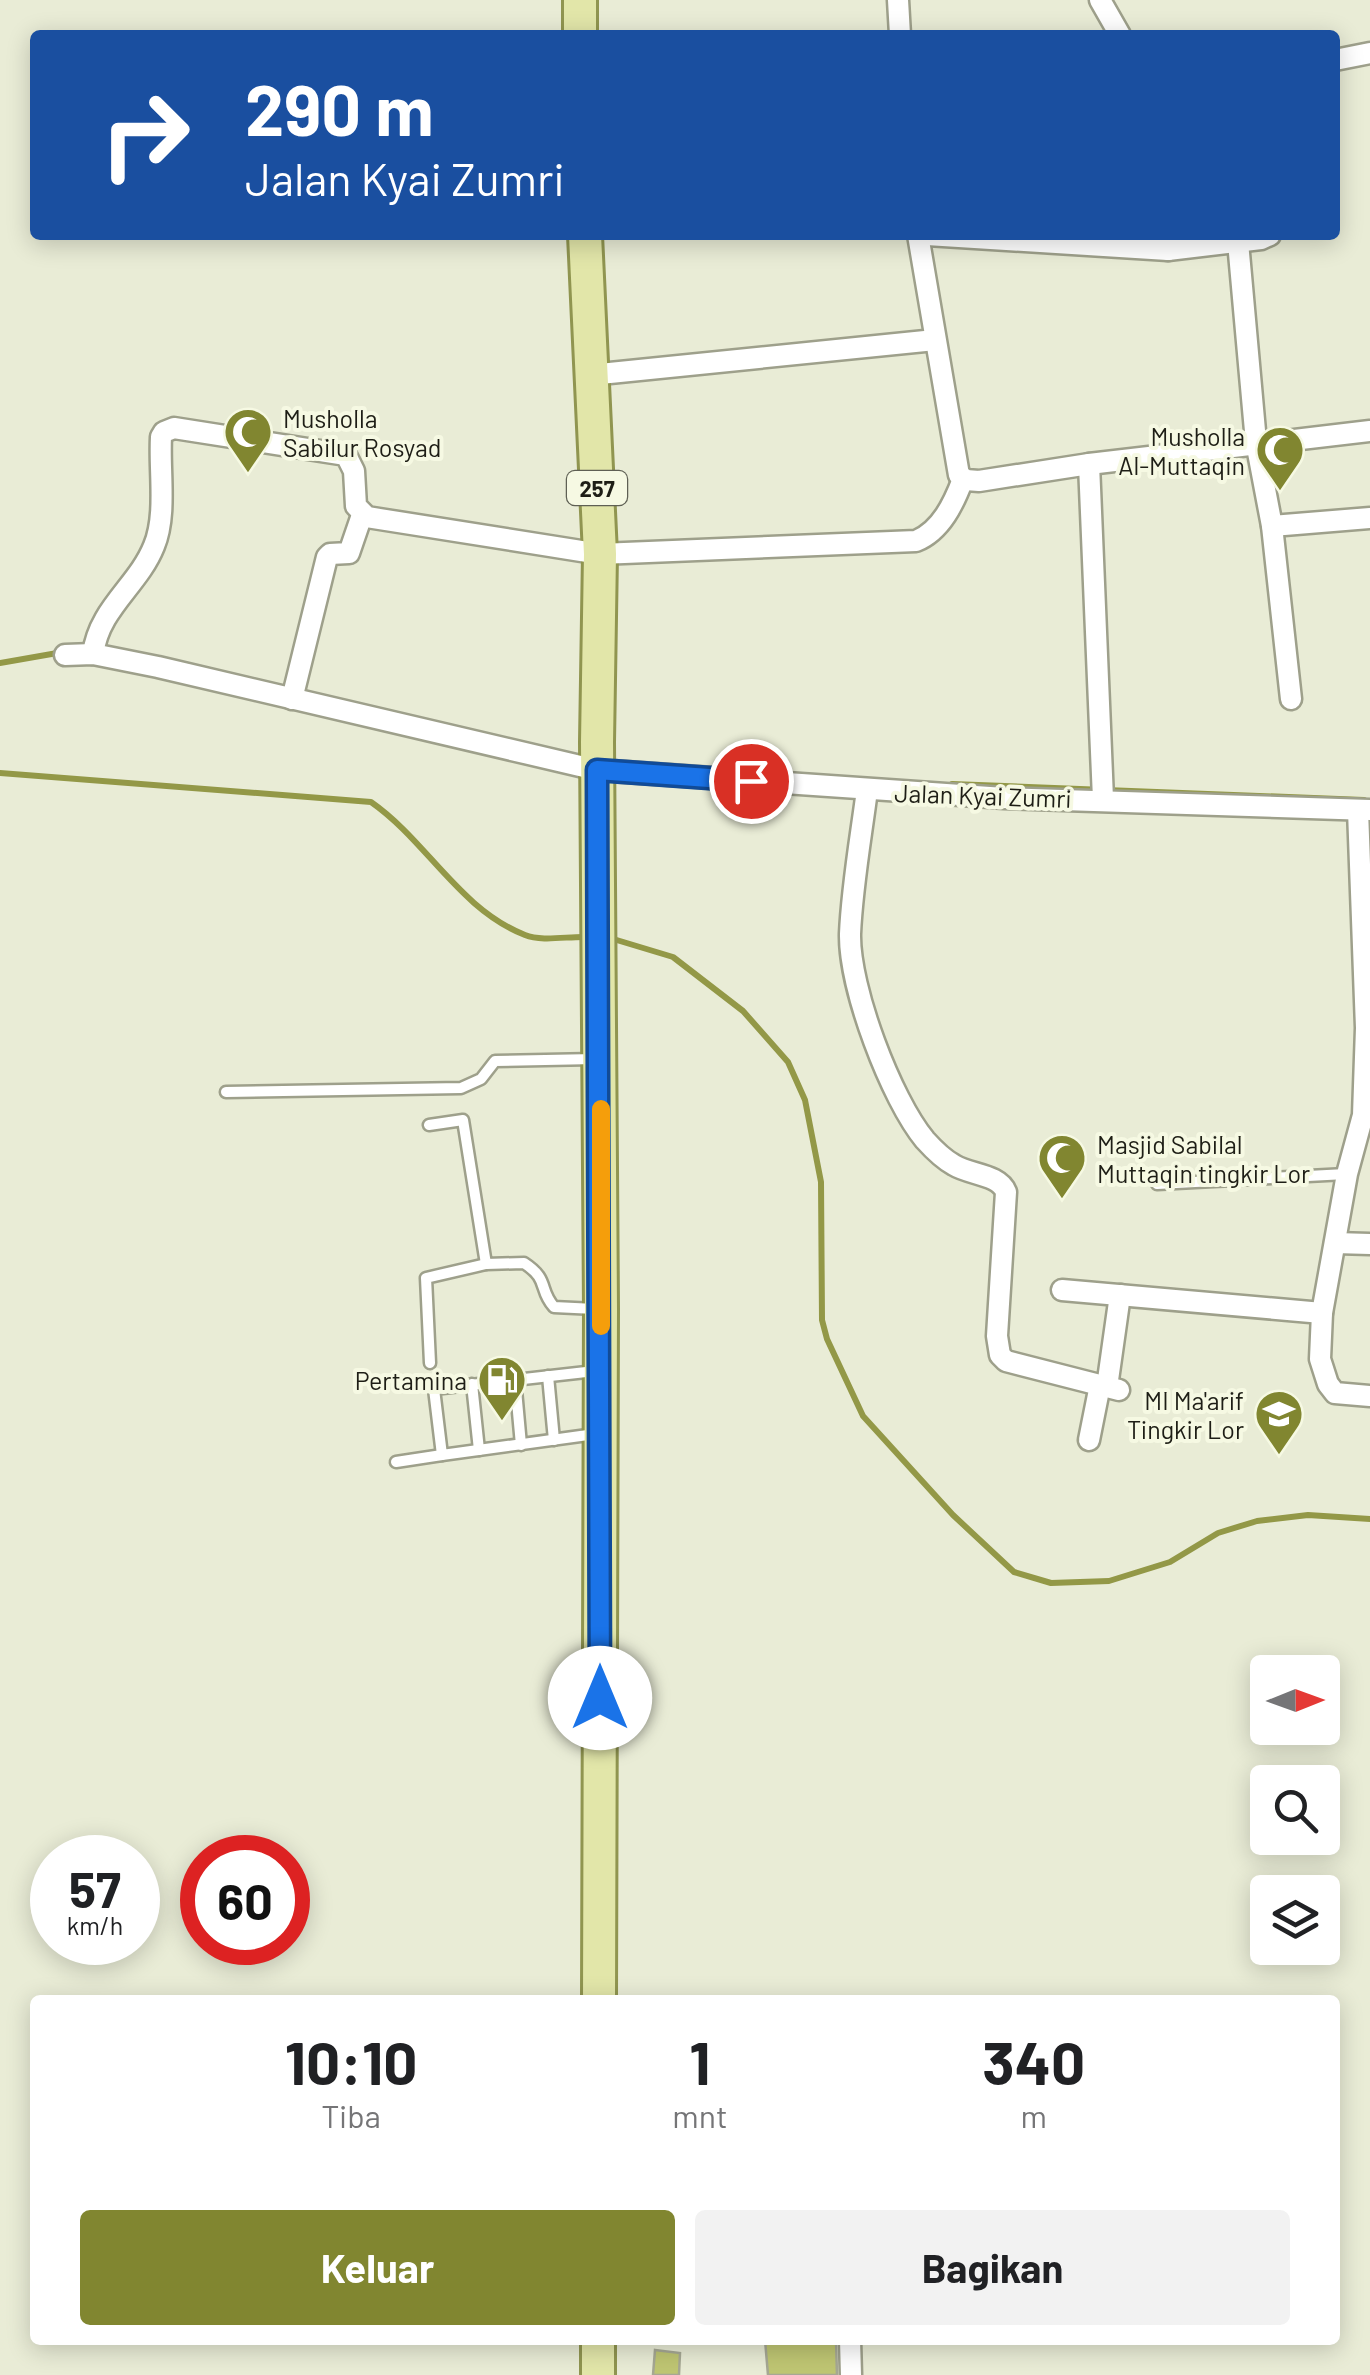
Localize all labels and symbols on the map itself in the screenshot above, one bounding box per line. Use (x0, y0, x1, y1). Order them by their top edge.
place label: Musholla Sabilur Rosyad (283, 403, 441, 462)
mosque icon: Musholla Sabilur Rosyad (222, 406, 274, 474)
place label: Musholla Al-Muttaqin (1118, 421, 1245, 480)
mosque icon: Musholla Al-Muttaqin (1254, 424, 1306, 492)
road number: 257 (567, 471, 627, 505)
pin (709, 739, 794, 824)
street label: Jalan Kyai Zumri (894, 777, 1072, 813)
place label: Masjid Sabilal Muttaqin tingkir Lor (1097, 1129, 1310, 1188)
mosque icon: Masjid Sabilal Muttaqin tingkir Lor (1036, 1132, 1088, 1200)
fuel station icon: Pertamina (476, 1354, 528, 1422)
place label: Pertamina (355, 1365, 467, 1395)
place label: MI Ma'arif Tingkir Lor (1127, 1385, 1244, 1444)
school or university icon: MI Ma'arif Tingkir Lor (1253, 1388, 1305, 1456)
position arrow (548, 1646, 652, 1750)
north arrow (1250, 1655, 1340, 1745)
speed limit sign: 60 (180, 1835, 310, 1965)

